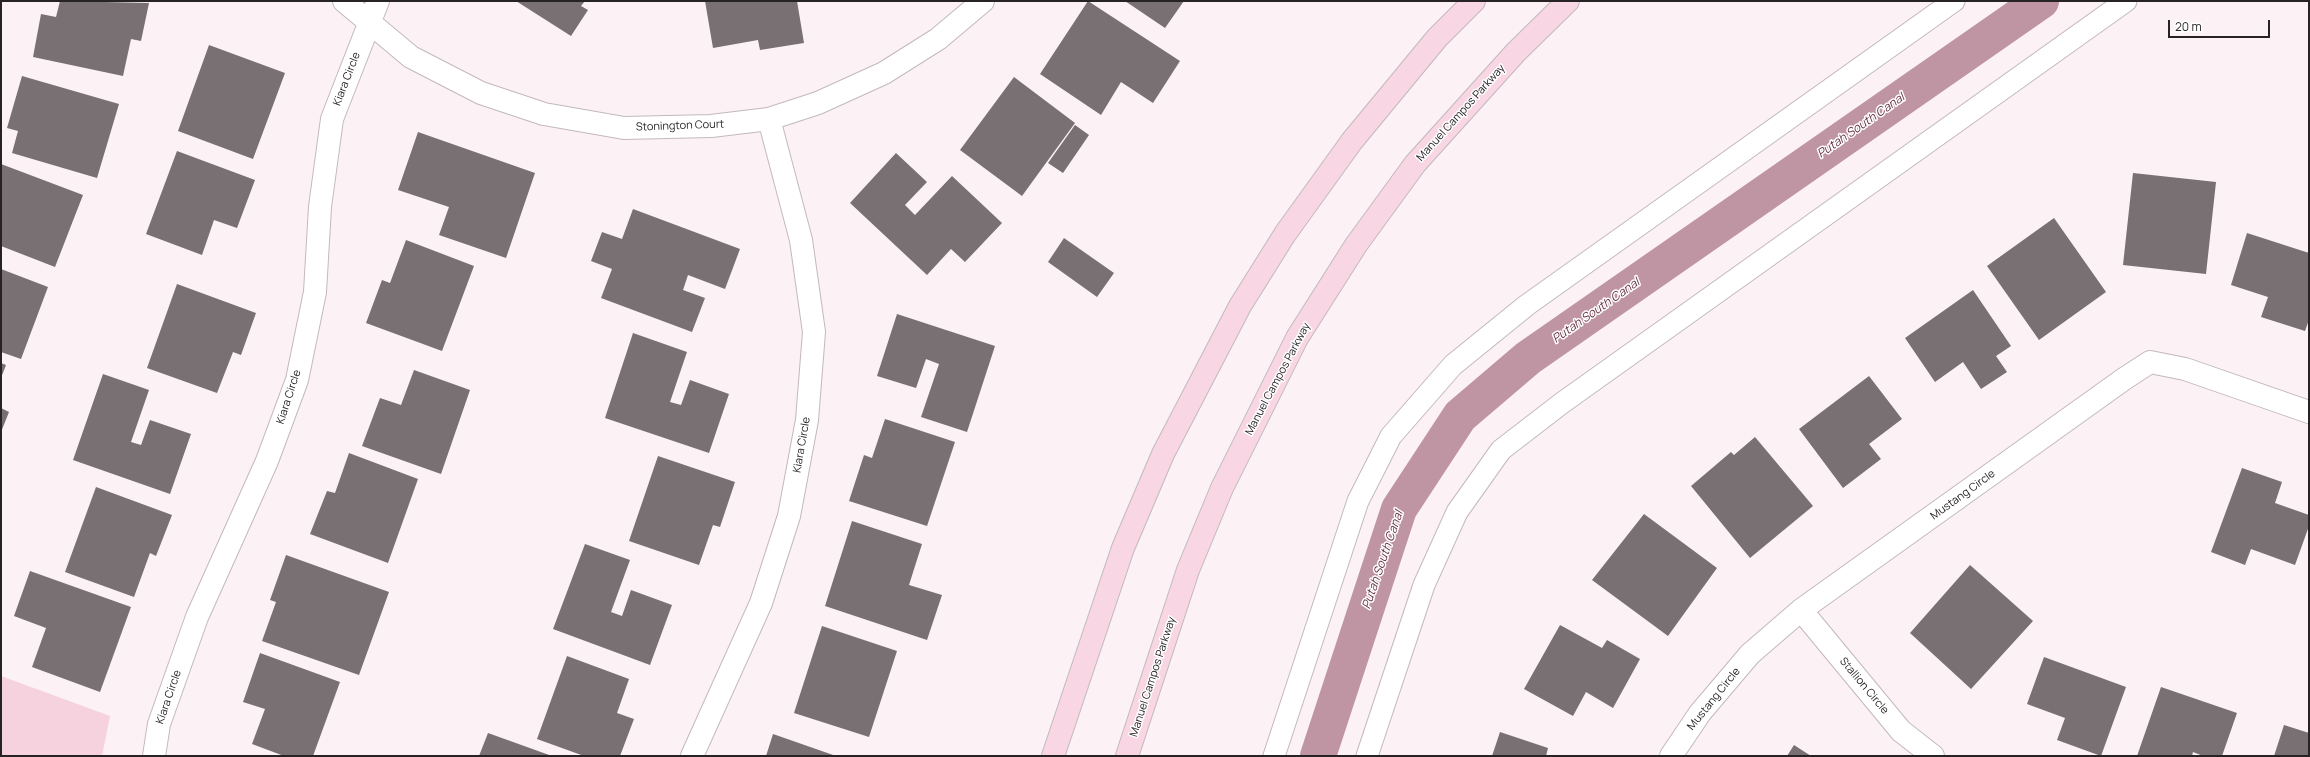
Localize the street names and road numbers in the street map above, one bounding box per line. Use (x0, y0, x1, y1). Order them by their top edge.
street label: Kiara Circle (331, 50, 363, 108)
street label: Manuel Campos Parkway (1414, 62, 1508, 164)
street label: Stonington Court (636, 118, 724, 134)
street label: Manuel Campos Parkway (1243, 321, 1313, 437)
street label: Kiara Circle (274, 368, 304, 426)
street label: Kiara Circle (791, 416, 813, 474)
street label: Mustang Circle (1928, 467, 1998, 523)
street label: Manuel Campos Parkway (1127, 615, 1179, 739)
street label: Stallion Circle (1837, 655, 1891, 717)
street label: Mustang Circle (1685, 665, 1743, 733)
street label: Kiara Circle (154, 668, 184, 726)

